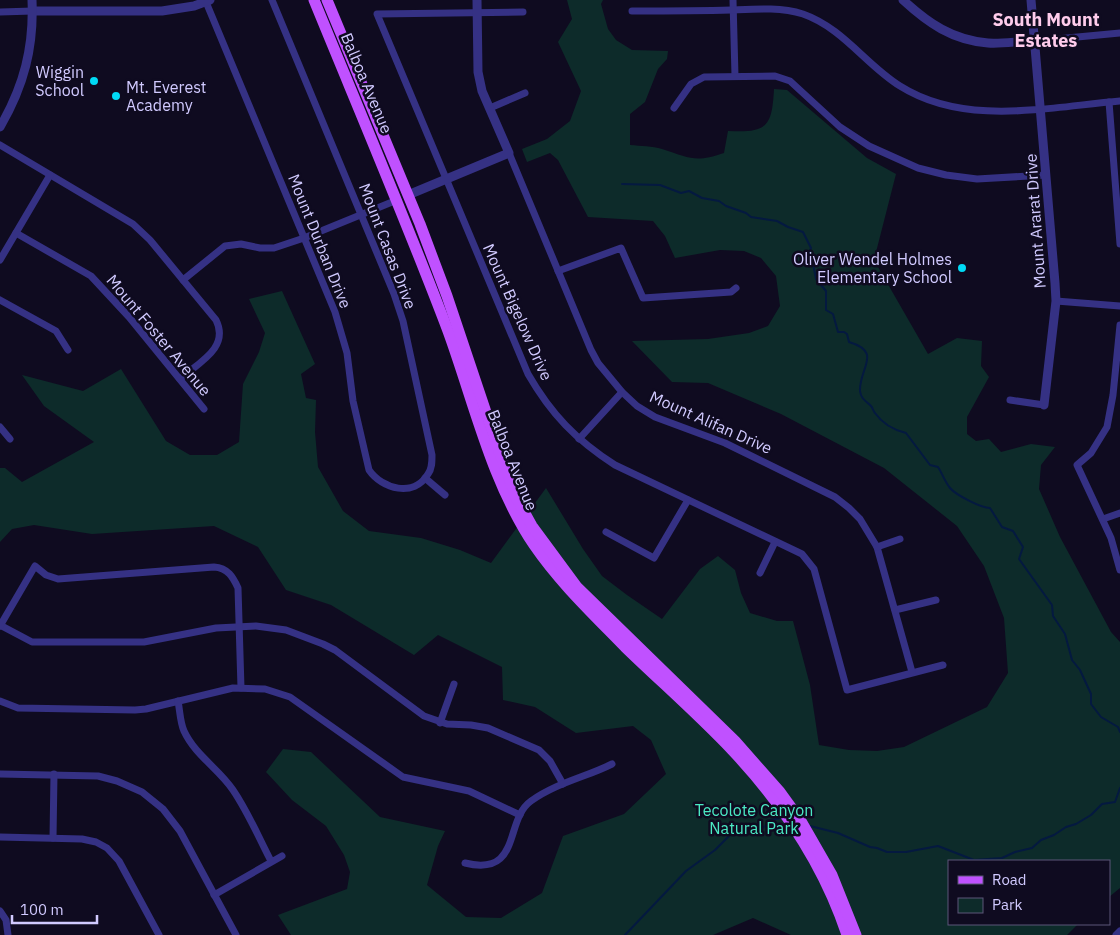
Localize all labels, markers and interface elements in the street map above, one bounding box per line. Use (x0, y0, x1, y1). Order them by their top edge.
district label: South Mount Estates (992, 8, 1100, 52)
street label: Balboa Avenue (337, 30, 397, 136)
place label: Wiggin School (35, 62, 84, 100)
marker: Wiggin School (88, 75, 100, 87)
place label: Mt. Everest Academy (126, 77, 206, 115)
marker: Mt. Everest Academy (110, 90, 122, 102)
street label: Mount Ararat Drive (1020, 153, 1050, 289)
street label: Mount Durban Drive (284, 171, 356, 311)
street label: Mount Casas Drive (355, 180, 421, 312)
street label: Mount Bigelow Drive (479, 241, 557, 384)
place label: Oliver Wendel Holmes Elementary School (793, 249, 952, 287)
marker: Oliver Wendel Holmes Elementary School (956, 262, 968, 274)
street label: Mount Foster Avenue (102, 270, 216, 400)
street label: Mount Alifan Drive (647, 386, 775, 458)
street label: Balboa Avenue (484, 406, 542, 514)
park label: Tecolote Canyon Natural Park (695, 800, 813, 838)
legend (948, 860, 1110, 925)
text: Road (992, 870, 1027, 889)
scale bar (12, 892, 98, 924)
text: Park (992, 895, 1022, 914)
text: 100 m (20, 900, 64, 919)

